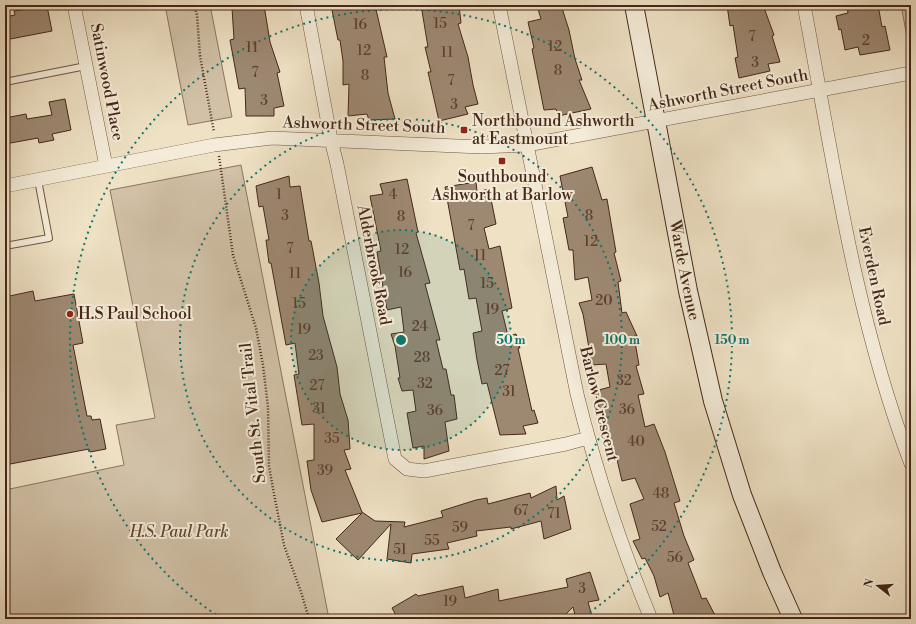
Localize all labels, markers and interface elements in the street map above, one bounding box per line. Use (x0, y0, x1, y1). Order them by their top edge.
house number: 15 (433, 15, 447, 33)
house number: 16 (353, 16, 368, 34)
street label: Satinwood Place (86, 22, 128, 142)
house number: 7 (748, 28, 756, 46)
house number: 2 (862, 32, 870, 50)
house number: 12 (548, 38, 562, 56)
house number: 11 (246, 39, 258, 57)
house number: 12 (357, 42, 371, 60)
house number: 11 (441, 44, 453, 62)
house number: 3 (751, 54, 759, 72)
house number: 8 (554, 62, 562, 80)
house number: 7 (251, 64, 259, 82)
street label: Ashworth Street South (645, 65, 810, 116)
house number: 8 (361, 67, 369, 85)
house number: 7 (447, 72, 455, 90)
house number: 3 (260, 92, 268, 110)
house number: 3 (450, 96, 458, 114)
place label: Northbound Ashworth at Eastmount (472, 111, 635, 149)
street label: Ashworth Street South (281, 112, 446, 138)
marker: Northbound Ashworth at Eastmount (459, 125, 469, 135)
marker: Southbound Ashworth at Barlow (497, 156, 507, 166)
place label: Southbound Ashworth at Barlow (431, 167, 573, 205)
house number: 1 (276, 186, 282, 204)
house number: 4 (389, 186, 397, 204)
street label: Alderbrook Road (352, 202, 395, 327)
house number: 3 (281, 207, 289, 225)
house number: 8 (585, 207, 593, 225)
house number: 8 (397, 208, 405, 226)
house number: 7 (467, 217, 475, 235)
street label: Warde Avenue (665, 218, 704, 322)
street label: Everden Road (854, 225, 894, 327)
house number: 12 (584, 233, 598, 251)
house number: 7 (286, 240, 294, 258)
house number: 12 (395, 241, 409, 259)
house number: 11 (474, 247, 486, 265)
house number: 16 (398, 264, 413, 282)
house number: 11 (289, 265, 301, 283)
house number: 15 (480, 275, 494, 293)
house number: 20 (595, 292, 613, 310)
house number: 15 (292, 295, 306, 313)
house number: 19 (485, 301, 499, 319)
place label: H.S Paul School (78, 304, 192, 324)
marker: H.S Paul School (65, 309, 75, 319)
house number: 24 (412, 318, 428, 336)
house number: 19 (297, 321, 311, 339)
centre of rings (394, 333, 408, 347)
text: 50 m (496, 333, 526, 348)
text: 100 m (604, 333, 640, 348)
text: 150 m (715, 333, 749, 348)
street label: South St. Vital Trail (236, 342, 270, 484)
street label: Barlow Crescent (575, 343, 623, 464)
house number: 23 (308, 347, 324, 365)
house number: 28 (414, 349, 430, 367)
house number: 27 (495, 362, 509, 380)
house number: 32 (616, 372, 632, 390)
house number: 32 (417, 375, 433, 393)
house number: 27 (310, 377, 324, 395)
house number: 31 (502, 383, 516, 401)
house number: 31 (312, 400, 326, 418)
house number: 36 (619, 401, 636, 419)
house number: 36 (427, 402, 444, 420)
house number: 35 (324, 430, 340, 448)
house number: 40 (627, 433, 645, 451)
house number: 39 (317, 462, 333, 480)
house number: 48 (653, 485, 669, 503)
house number: 67 (514, 502, 528, 520)
house number: 71 (547, 505, 561, 523)
house number: 52 (651, 518, 667, 536)
house number: 59 (452, 519, 468, 537)
park label: H.S. Paul Park (128, 522, 229, 542)
house number: 55 (424, 532, 440, 550)
house number: 51 (393, 541, 407, 559)
house number: 56 (667, 549, 684, 567)
north arrow (858, 566, 898, 606)
text: N (861, 577, 877, 590)
house number: 3 (578, 580, 586, 598)
house number: 19 (443, 593, 457, 611)

